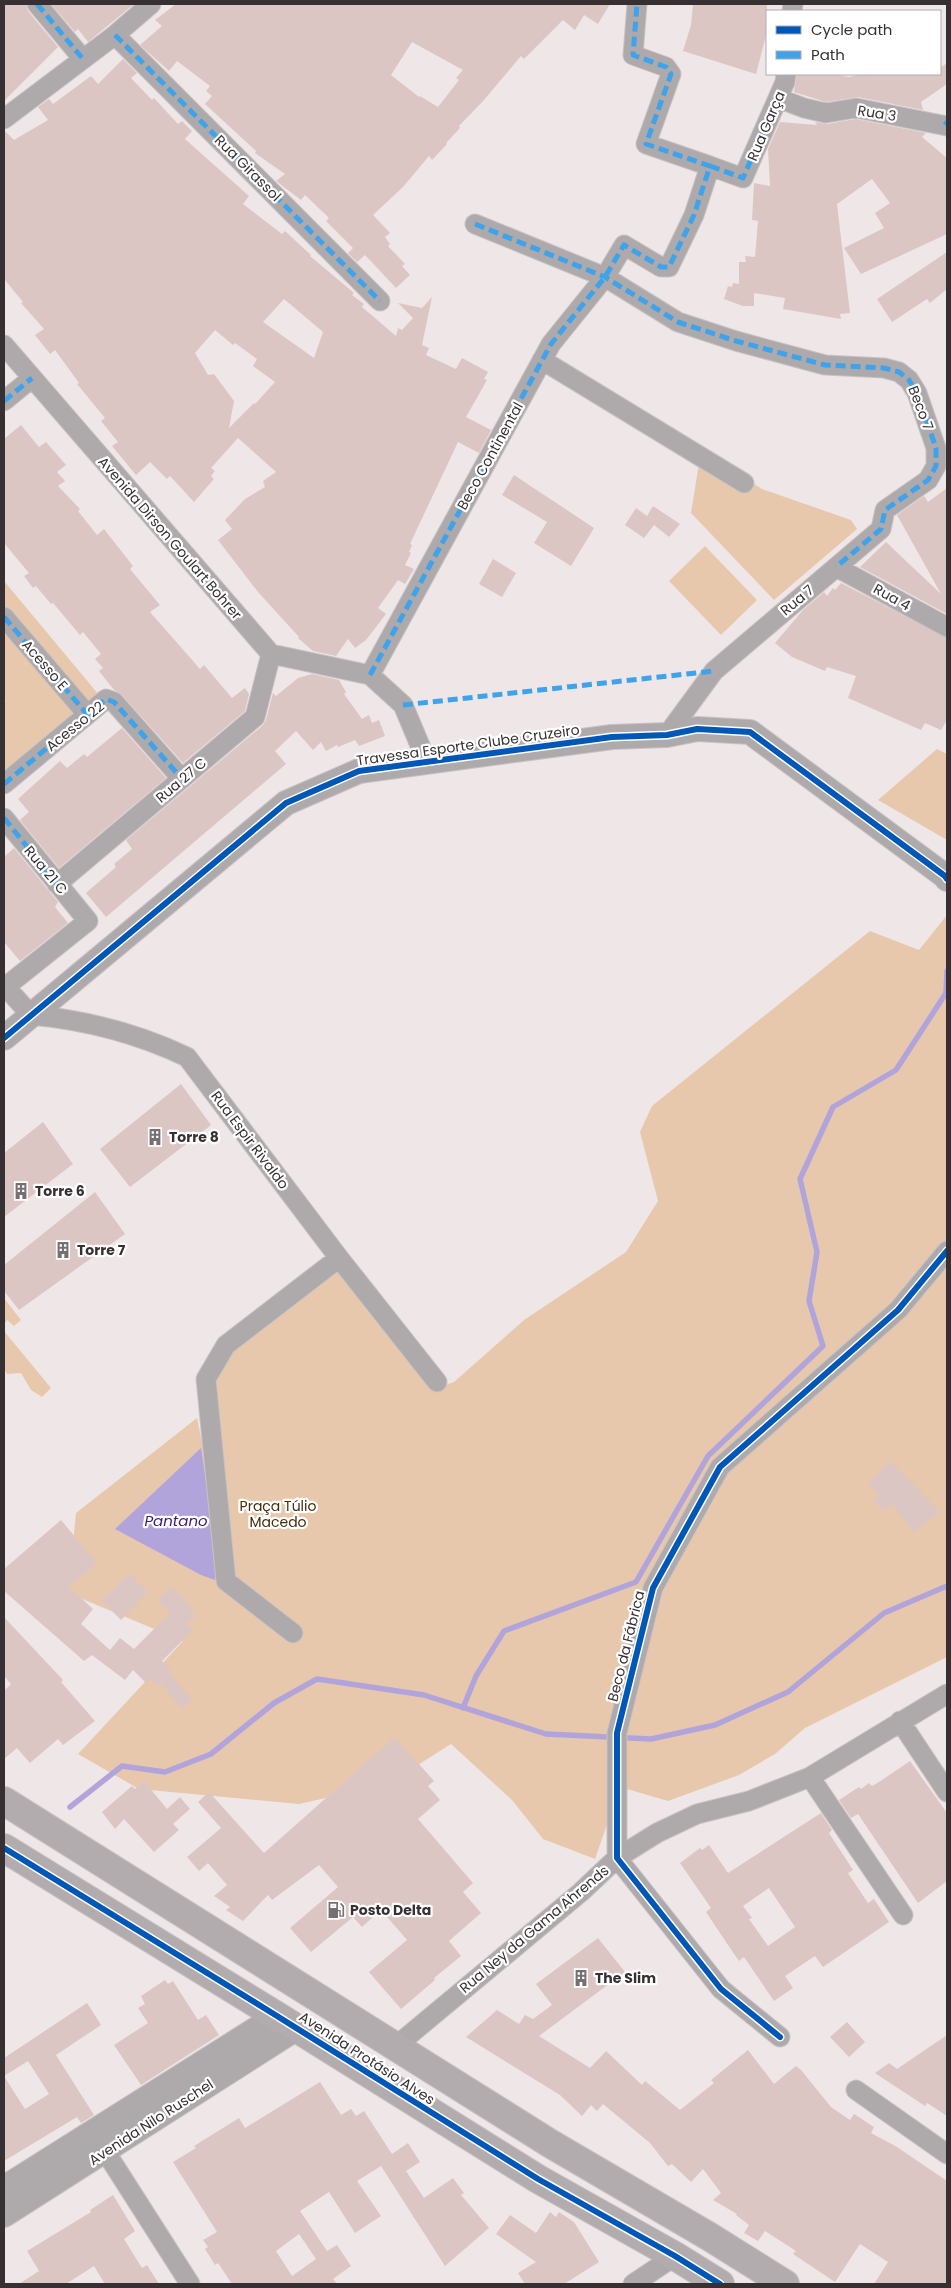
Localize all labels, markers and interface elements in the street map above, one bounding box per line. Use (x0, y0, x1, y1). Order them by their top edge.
legend (766, 10, 941, 75)
text: Cycle path (811, 19, 892, 40)
text: Path (811, 44, 845, 65)
street label: Rua Garça (742, 88, 790, 164)
street label: Rua 3 (856, 100, 898, 126)
street label: Rua Girassol (210, 130, 286, 206)
street label: Beco 7 (903, 383, 939, 433)
street label: Beco Continental (452, 399, 528, 513)
street label: Avenida Dirson Goulart Bohrer (94, 452, 246, 624)
street label: Rua 4 (870, 579, 914, 615)
street label: Rua 7 (776, 580, 818, 620)
street label: Acesso E (17, 635, 73, 695)
street label: Acesso 22 (41, 696, 109, 756)
street label: Travessa Esporte Clube Cruzeiro (355, 719, 581, 771)
street label: Rua 27 C (151, 753, 211, 807)
street label: Rua 21 C (20, 841, 72, 899)
street label: Rua Espir Rivaldo (206, 1087, 294, 1193)
building icon: Torre 8 (145, 1127, 165, 1147)
place label: Torre 8 (169, 1127, 219, 1147)
building icon: Torre 6 (11, 1181, 31, 1201)
place label: Torre 6 (35, 1181, 85, 1201)
building icon: Torre 7 (53, 1240, 73, 1260)
place label: Torre 7 (77, 1240, 126, 1260)
park label: Praça Túlio Macedo (240, 1496, 316, 1532)
water label: Pantano (144, 1510, 208, 1531)
street label: Beco da Fábrica (603, 1588, 649, 1704)
street label: Rua Ney da Gama Ahrends (455, 1860, 613, 1998)
fuel station icon: Posto Delta (326, 1900, 346, 1920)
place label: Posto Delta (350, 1900, 431, 1920)
building icon: The Slim (571, 1968, 591, 1988)
place label: The Slim (595, 1968, 656, 1988)
street label: Avenida Protásio Alves (295, 2007, 439, 2109)
street label: Avenida Nilo Ruschel (85, 2074, 217, 2170)

